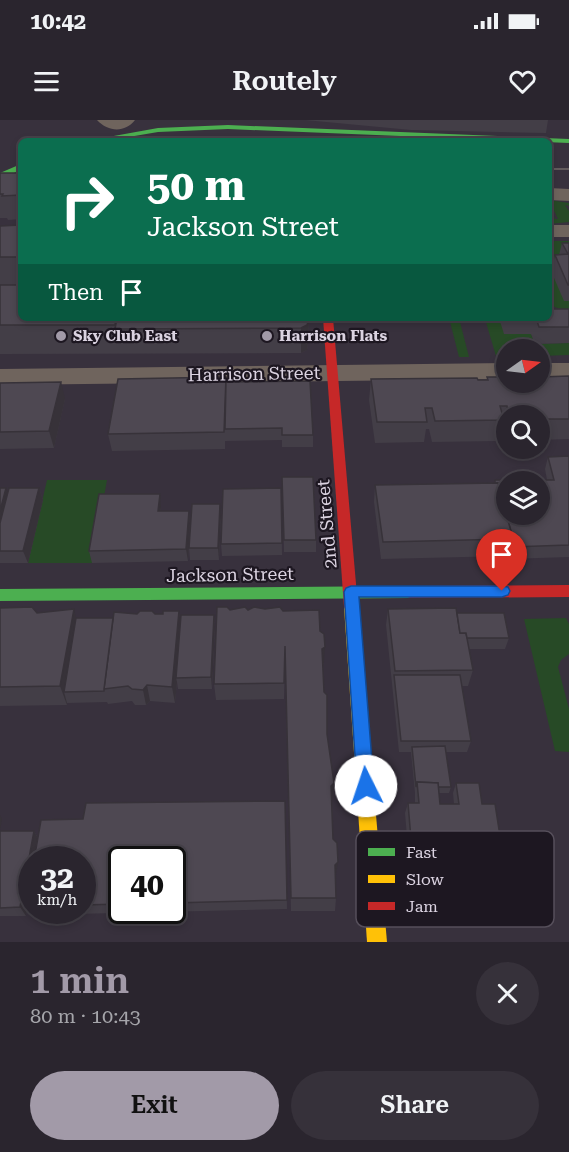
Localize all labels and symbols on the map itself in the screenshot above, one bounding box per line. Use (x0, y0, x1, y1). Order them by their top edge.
place label: Sky Club East (73, 327, 177, 345)
place label: Harrison Flats (279, 327, 387, 345)
marker: Sky Club East (54, 329, 68, 343)
marker: Harrison Flats (260, 329, 274, 343)
north arrow (496, 339, 550, 393)
street label: Harrison Street (188, 362, 321, 385)
street label: 2nd Street (312, 478, 341, 569)
pin (476, 529, 527, 591)
street label: Jackson Street (166, 563, 294, 586)
position arrow (334, 754, 398, 818)
legend (356, 831, 554, 927)
text: Fast (406, 843, 437, 862)
speed limit sign: 40 (108, 846, 186, 924)
text: Slow (406, 870, 444, 889)
text: Jam (406, 897, 438, 916)

